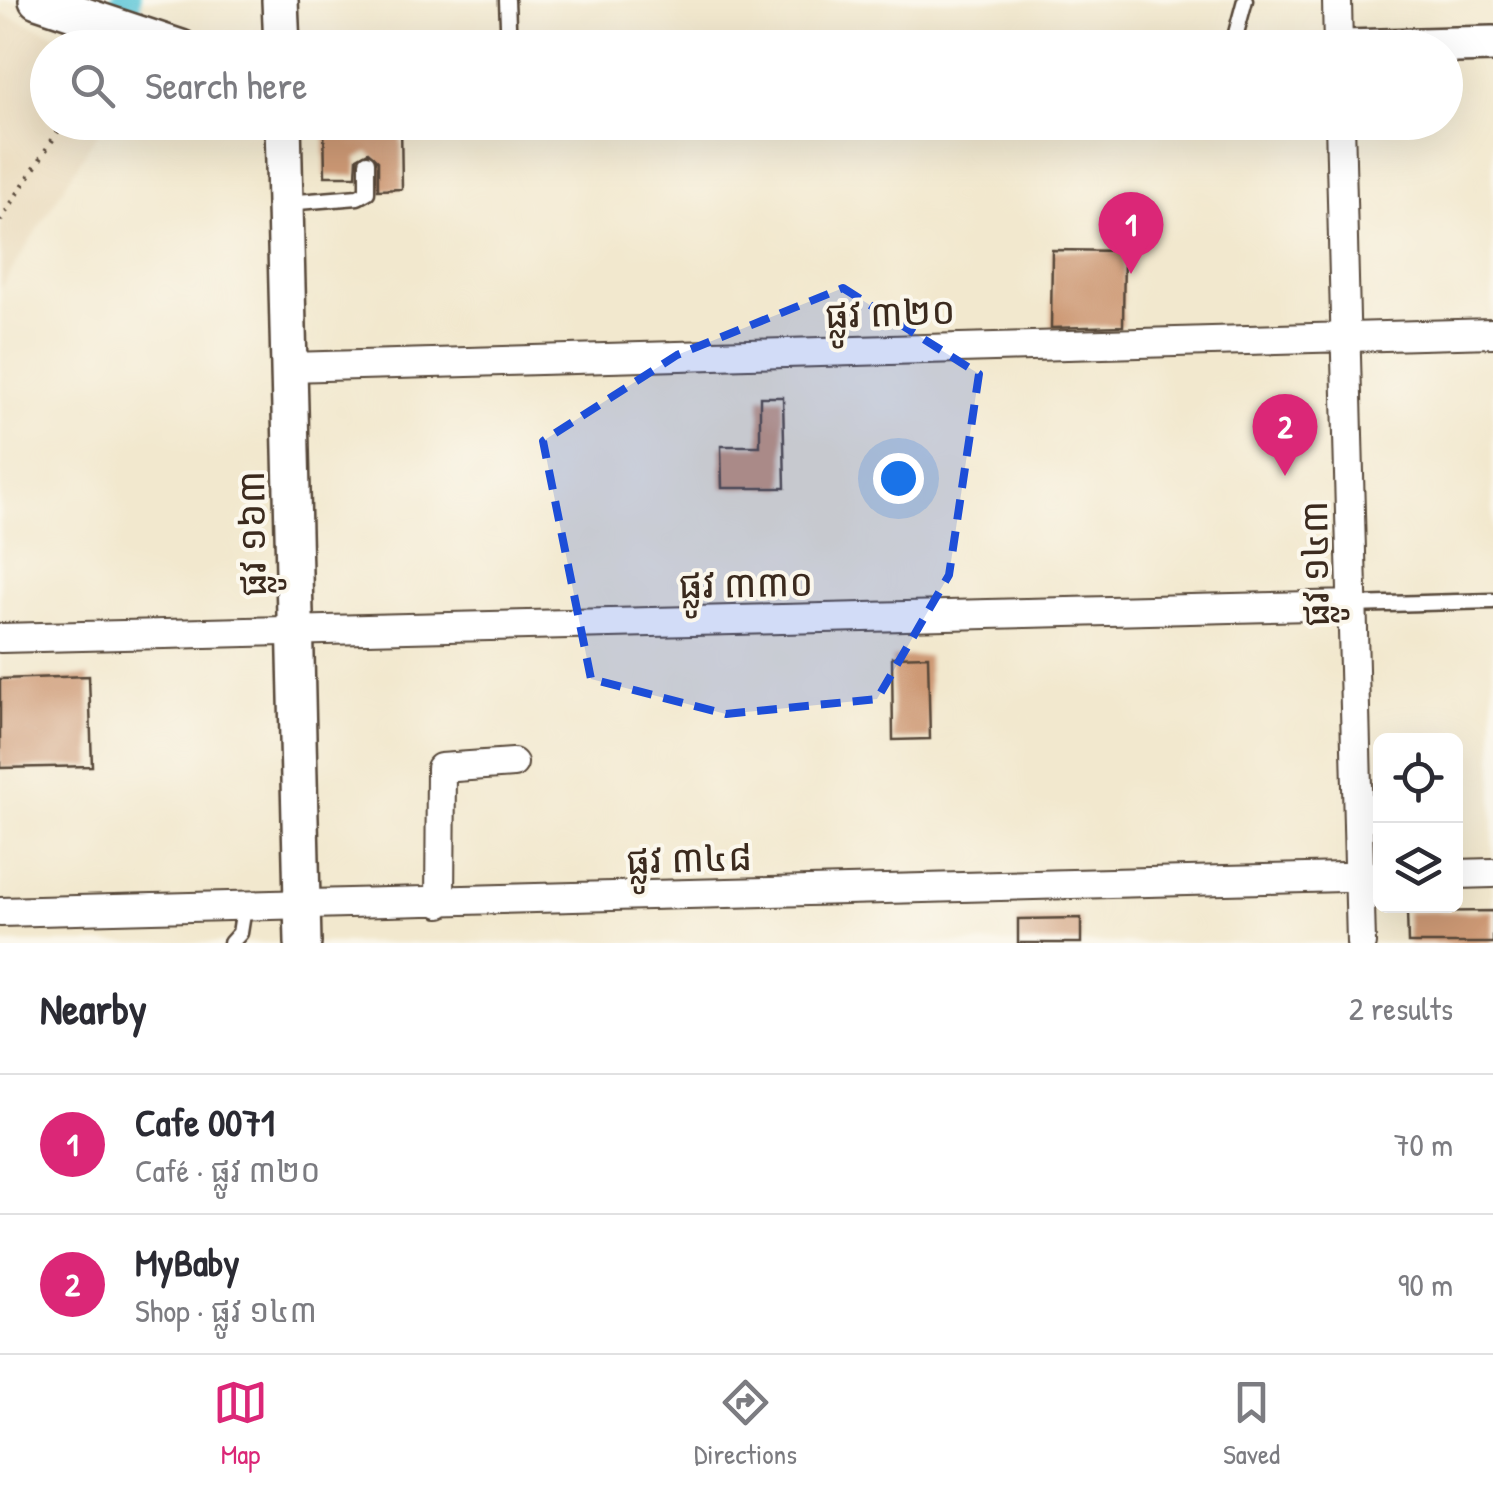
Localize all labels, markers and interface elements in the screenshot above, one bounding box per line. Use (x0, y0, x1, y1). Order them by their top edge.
search box (30, 30, 1463, 140)
icon: search (65, 58, 120, 113)
text: Search here (145, 59, 307, 111)
pin: 1 (1098, 192, 1164, 274)
street label: ផ្លូវ ៣២០ (824, 284, 956, 349)
pin: 2 (1252, 394, 1318, 476)
your location (873, 453, 924, 504)
street label: ផ្លូវ ១៦៣ (224, 470, 286, 598)
street label: ផ្លូវ ១៤៣ (1287, 500, 1349, 628)
street label: ផ្លូវ ៣៣០ (678, 556, 814, 618)
map controls (1373, 733, 1463, 913)
button: locate (1373, 733, 1463, 823)
button: layers (1373, 823, 1463, 913)
street label: ផ្លូវ ៣៤៨ (625, 830, 753, 894)
text: Nearby (40, 980, 147, 1037)
text: 2 results (1349, 987, 1453, 1030)
text: Cafe 0071 (135, 1096, 275, 1148)
text: 1 (67, 1123, 78, 1166)
text: 70 m (1394, 1123, 1453, 1166)
text: Café · ផ្លូវ ៣២០ (135, 1149, 320, 1192)
text: MyBaby (135, 1236, 240, 1288)
text: 2 (65, 1263, 80, 1306)
text: 90 m (1398, 1263, 1453, 1306)
text: Shop · ផ្លូវ ១៤៣ (135, 1289, 317, 1332)
tab: Map (213, 1375, 268, 1473)
tab: Directions (694, 1375, 797, 1473)
tab: Saved (1223, 1375, 1280, 1473)

